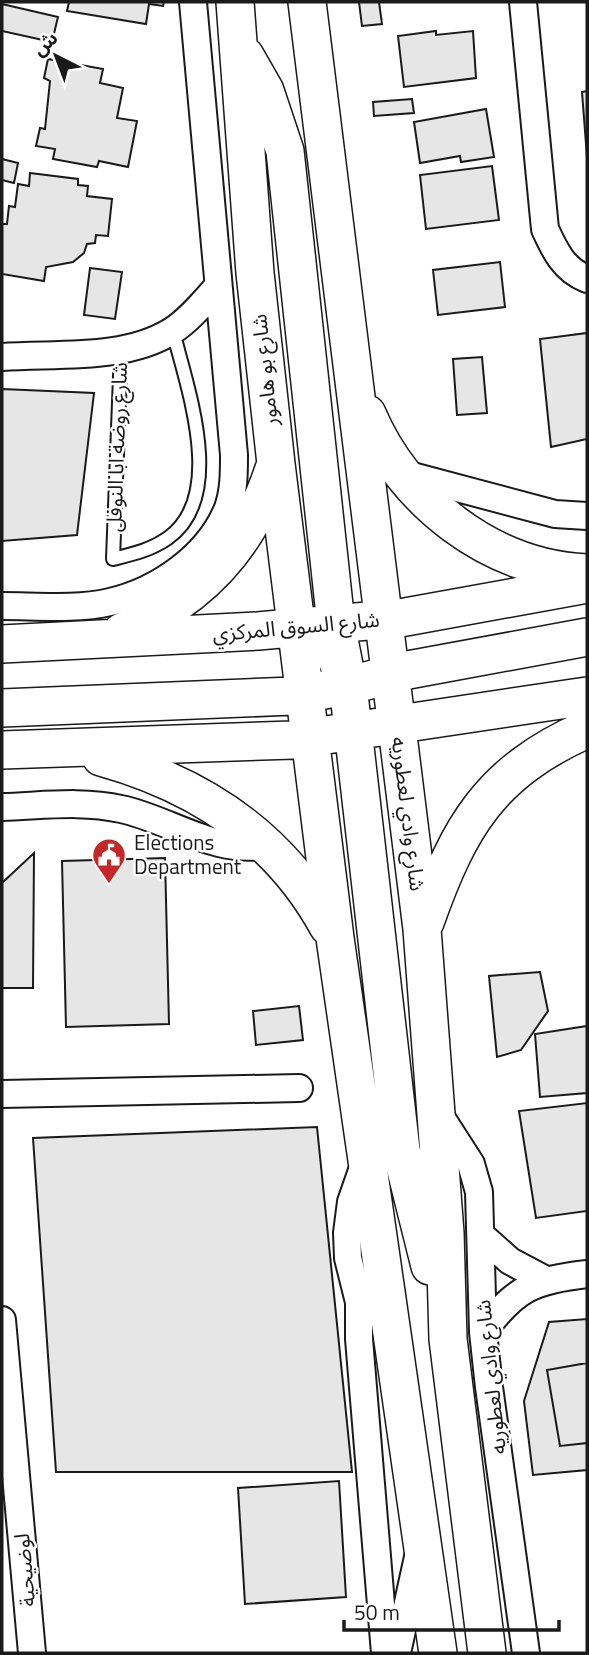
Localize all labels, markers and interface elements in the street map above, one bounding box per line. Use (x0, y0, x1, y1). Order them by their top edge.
north arrow (21, 21, 91, 91)
text: ش (25, 24, 64, 62)
street label: شارع بو هامور (242, 312, 286, 429)
street label: شارع روضة ابا النوفل (97, 361, 135, 533)
street label: شارع السوق المركزي (211, 603, 381, 650)
street label: شارع وادي لعطوريه (383, 735, 434, 893)
place label: Elections Department (134, 826, 242, 882)
public building icon: Elections Department (90, 836, 128, 885)
street label: شارع وادي لعطوريه (466, 1298, 515, 1456)
street label: لوضيحية (5, 1532, 43, 1608)
scale bar (344, 1588, 559, 1632)
text: 50 m (354, 1596, 400, 1628)

